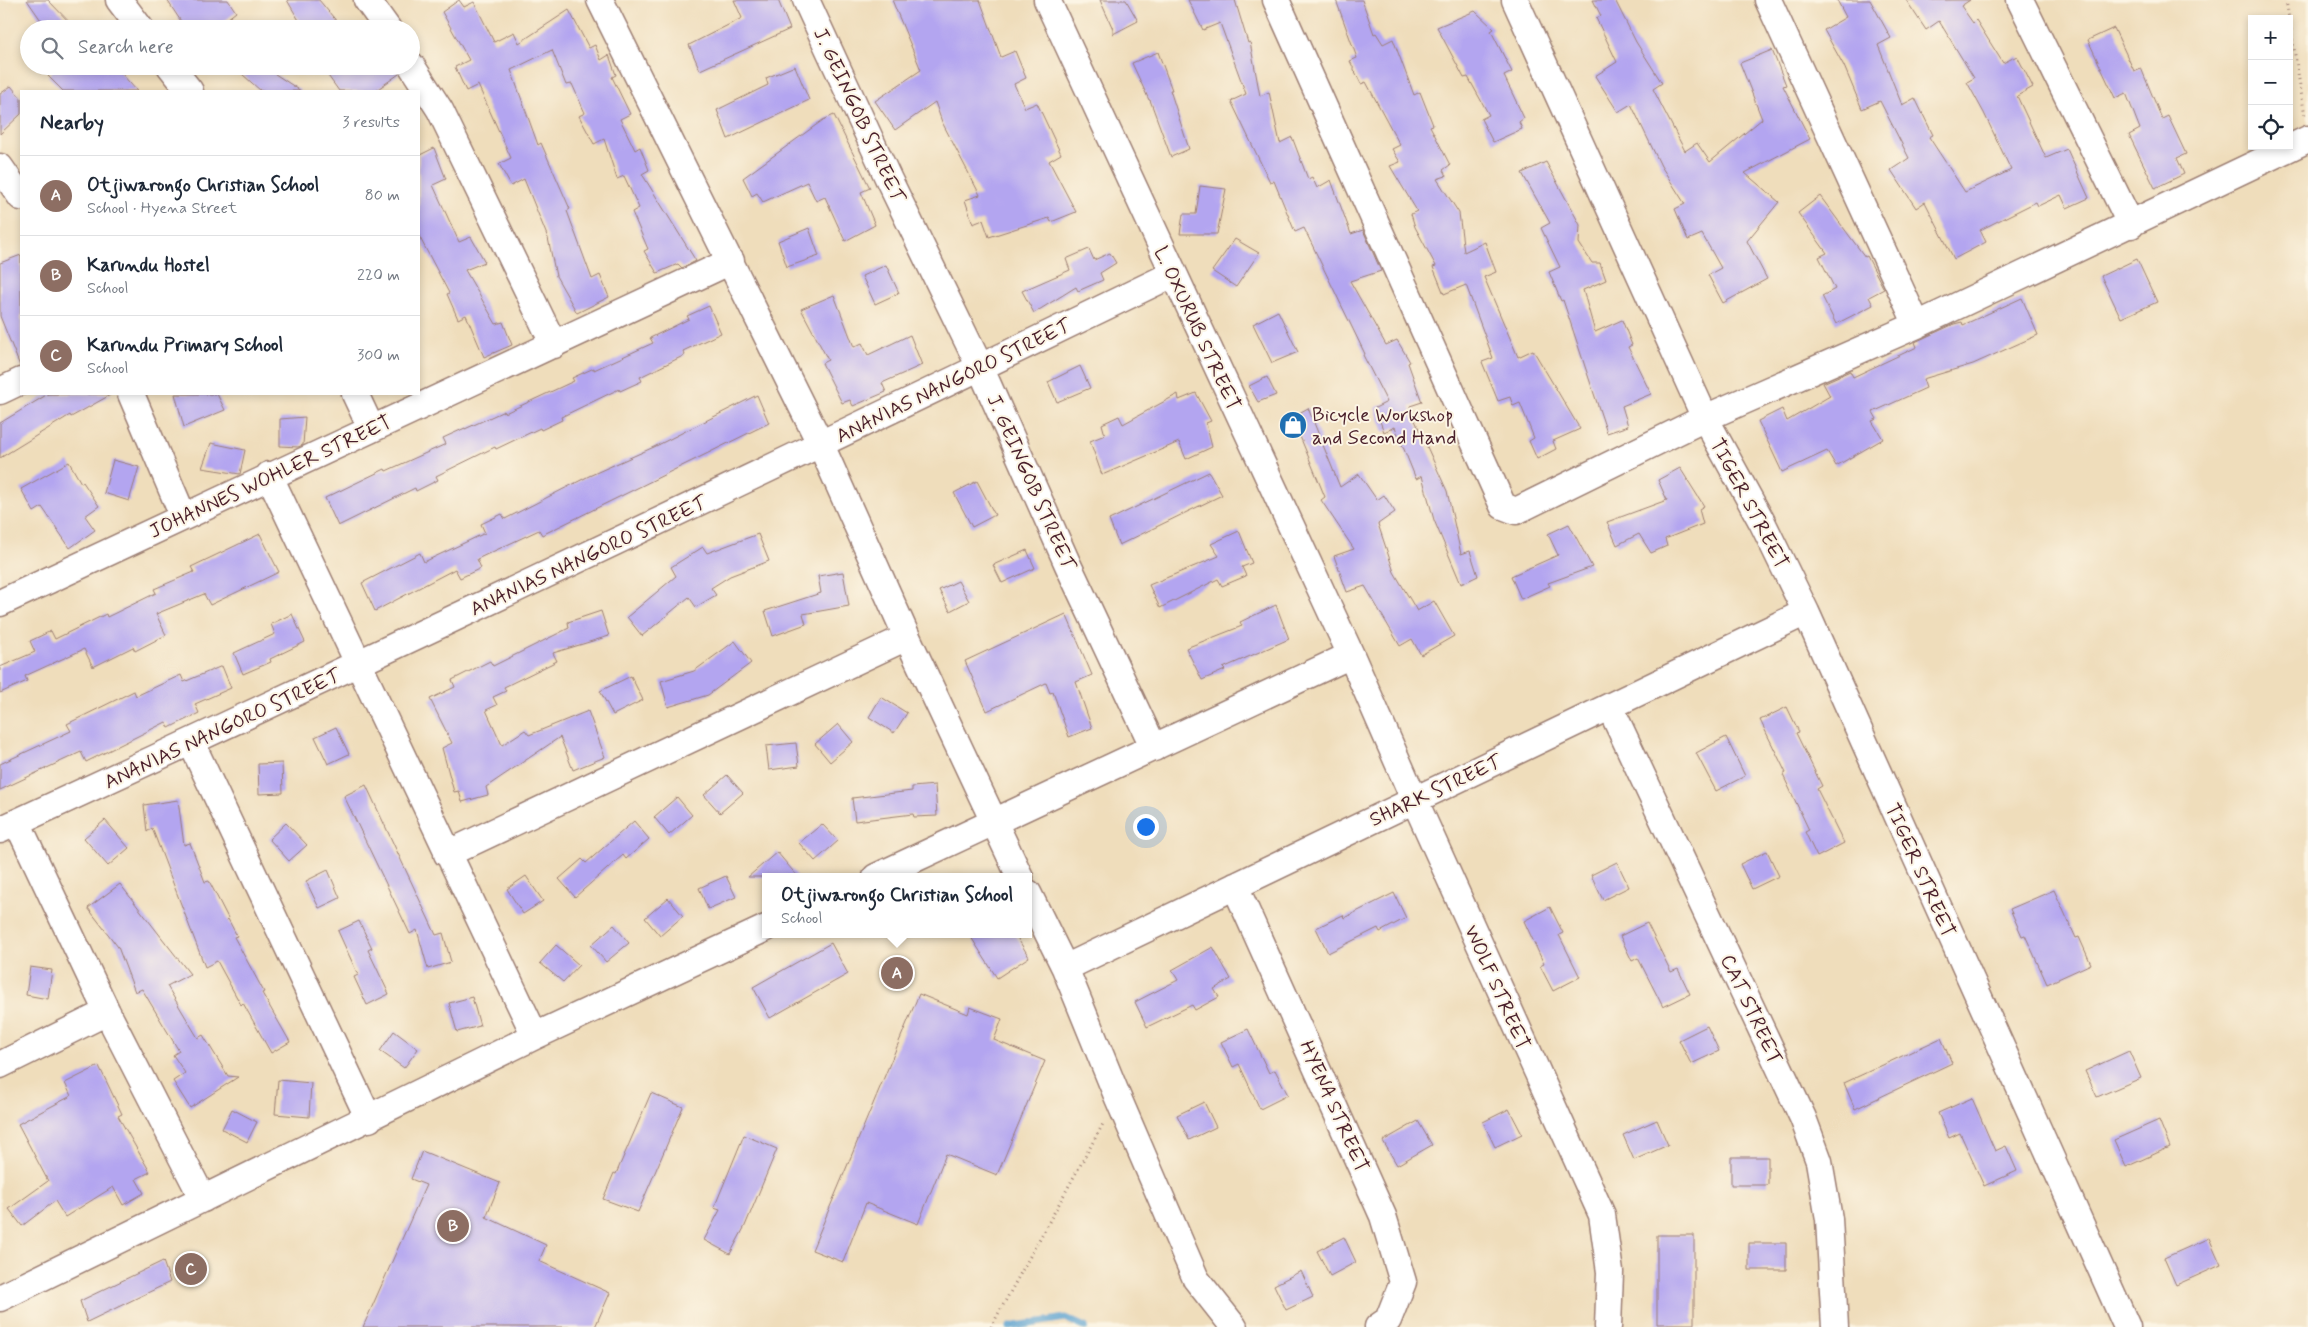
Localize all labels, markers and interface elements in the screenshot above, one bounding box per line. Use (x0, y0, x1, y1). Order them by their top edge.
map controls (2248, 15, 2293, 150)
button: + (2248, 15, 2293, 60)
search box (20, 20, 420, 75)
street label: J. GEINGOB STREET (806, 24, 912, 209)
icon: search (38, 34, 66, 62)
text: Search here (78, 35, 174, 60)
button: − (2248, 60, 2293, 105)
button: locate (2248, 105, 2293, 150)
text: Nearby (40, 109, 104, 137)
text: 3 results (342, 112, 400, 133)
text: Otjiwarongo Christian School (87, 173, 319, 198)
text: A (51, 185, 61, 206)
text: 80 m (365, 185, 400, 206)
text: School · Hyena Street (87, 198, 237, 219)
street label: L. OXURUB STREET (1147, 242, 1247, 415)
text: Karundu Hostel (87, 253, 210, 278)
text: B (51, 265, 61, 286)
text: 220 m (357, 265, 400, 286)
text: School (87, 278, 128, 299)
street label: ANANIAS NANGORO STREET (832, 312, 1077, 450)
text: Karundu Primary School (87, 333, 283, 358)
text: C (50, 345, 62, 366)
text: 300 m (357, 345, 400, 366)
text: School (87, 358, 128, 379)
street label: J. GEINGOB STREET (980, 390, 1082, 576)
place label: Bicycle Workshop and Second Hand (1312, 402, 1457, 452)
street label: JOHANNES WOHLER STREET (145, 409, 396, 546)
shop icon: Bicycle Workshop and Second Hand (1278, 410, 1308, 440)
street label: TIGER STREET (1703, 434, 1794, 574)
street label: ANANIAS NANGORO STREET (466, 489, 713, 623)
street label: ANANIAS NANGORO STREET (100, 662, 347, 796)
street label: SHARK STREET (1365, 748, 1507, 834)
street label: TIGER STREET (1878, 799, 1961, 942)
your location (1133, 814, 1159, 840)
popup (762, 873, 1032, 938)
text: Otjiwarongo Christian School (781, 883, 1013, 908)
text: School (781, 908, 822, 929)
street label: WOLF STREET (1457, 921, 1536, 1054)
street label: CAT STREET (1713, 950, 1788, 1069)
pin: A (881, 954, 913, 992)
street label: HYENA STREET (1293, 1036, 1375, 1177)
pin: B (437, 1207, 469, 1245)
pin: C (175, 1250, 207, 1288)

